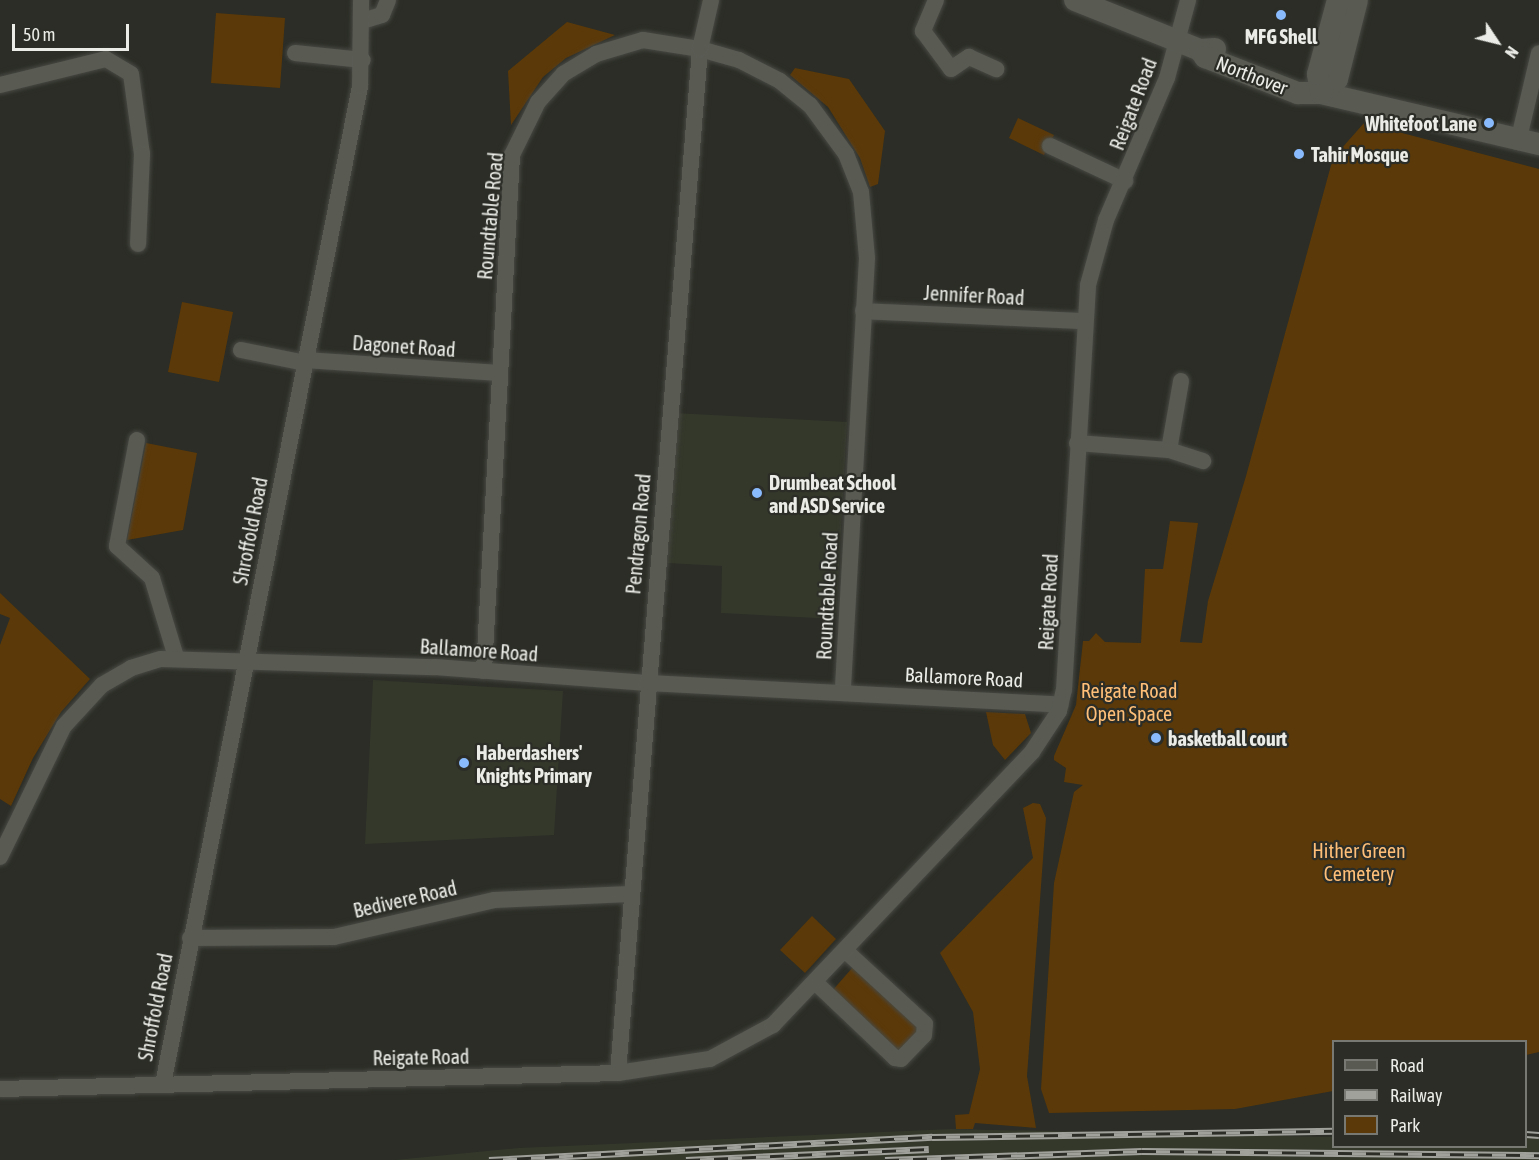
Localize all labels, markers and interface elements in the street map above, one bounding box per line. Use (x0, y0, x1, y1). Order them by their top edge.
marker: MFG Shell (1274, 8, 1288, 22)
scale bar (15, 12, 132, 50)
north arrow (1467, 12, 1527, 72)
text: 50 m (23, 24, 55, 45)
place label: MFG Shell (1245, 24, 1317, 48)
text: N (1502, 43, 1522, 61)
street label: Northover (1213, 50, 1291, 100)
street label: Reigate Road (1104, 55, 1162, 153)
place label: Whitefoot Lane (1365, 111, 1477, 135)
marker: Whitefoot Lane (1482, 116, 1496, 130)
place label: Tahir Mosque (1311, 142, 1409, 166)
marker: Tahir Mosque (1292, 147, 1306, 161)
street label: Roundtable Road (472, 151, 508, 281)
street label: Jennifer Road (923, 280, 1025, 310)
street label: Dagonet Road (352, 330, 456, 362)
place label: Drumbeat School and ASD Service (769, 470, 896, 517)
street label: Pendragon Road (621, 473, 655, 595)
street label: Shroffold Road (228, 475, 272, 587)
marker: Drumbeat School and ASD Service (750, 486, 764, 500)
street label: Roundtable Road (812, 532, 842, 660)
street label: Reigate Road (1033, 553, 1063, 651)
street label: Ballamore Road (419, 634, 539, 666)
street label: Ballamore Road (904, 662, 1024, 692)
park label: Reigate Road Open Space (1081, 678, 1177, 725)
place label: basketball court (1168, 726, 1287, 750)
marker: basketball court (1149, 731, 1163, 745)
place label: Haberdashers' Knights Primary (476, 740, 592, 787)
marker: Haberdashers' Knights Primary (457, 756, 471, 770)
park label: Hither Green Cemetery (1312, 839, 1406, 886)
street label: Bedivere Road (351, 875, 459, 923)
street label: Shroffold Road (133, 951, 177, 1063)
legend (1332, 1040, 1527, 1148)
street label: Reigate Road (372, 1044, 470, 1070)
text: Road (1390, 1055, 1424, 1076)
text: Railway (1390, 1085, 1442, 1106)
text: Park (1390, 1115, 1420, 1136)

